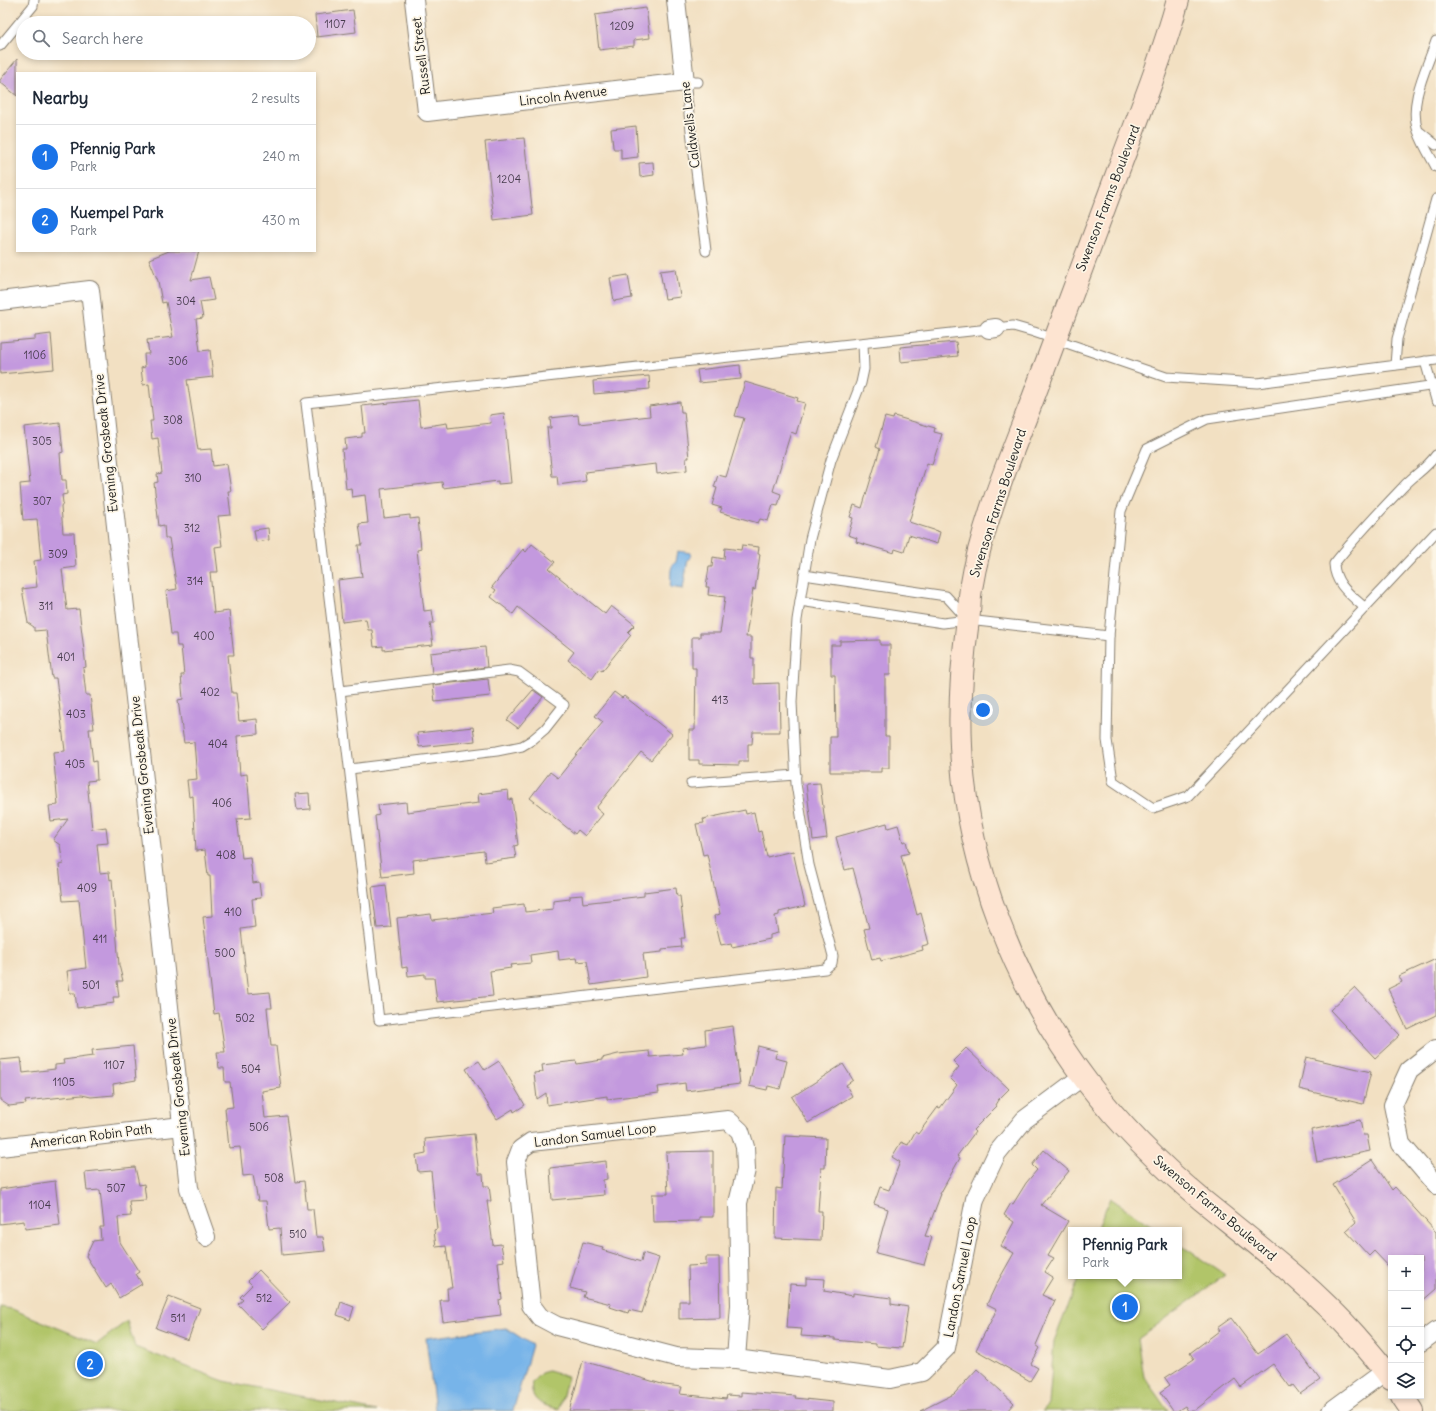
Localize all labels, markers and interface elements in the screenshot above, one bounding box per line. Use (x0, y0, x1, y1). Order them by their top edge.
search box (16, 16, 316, 60)
street label: Russell Street (408, 16, 434, 96)
house number: 1107 (324, 17, 346, 31)
house number: 1209 (610, 19, 634, 33)
icon: search (30, 27, 52, 49)
text: Search here (62, 29, 143, 48)
street label: Caldwells Lane (676, 81, 704, 169)
street label: Lincoln Avenue (518, 82, 608, 110)
text: Nearby (32, 87, 88, 109)
text: 2 results (251, 90, 300, 107)
street label: Swenson Farms Boulevard (1072, 122, 1144, 274)
text: Pfennig Park (70, 139, 155, 158)
text: 1 (42, 148, 48, 165)
text: 240 m (263, 148, 300, 165)
text: Park (70, 158, 97, 175)
house number: 1204 (497, 172, 521, 186)
text: Kuempel Park (70, 203, 164, 222)
text: 2 (41, 212, 49, 229)
text: 430 m (262, 212, 300, 229)
text: Park (70, 222, 97, 239)
house number: 304 (176, 294, 196, 308)
house number: 1106 (24, 348, 46, 362)
house number: 306 (168, 354, 188, 368)
street label: Evening Grosbeak Drive (90, 373, 122, 513)
house number: 308 (163, 413, 183, 427)
street label: Swenson Farms Boulevard (966, 426, 1030, 580)
house number: 305 (32, 434, 52, 448)
house number: 310 (184, 471, 202, 485)
house number: 307 (33, 494, 52, 508)
house number: 312 (184, 521, 200, 535)
house number: 309 (48, 547, 68, 561)
house number: 314 (187, 574, 203, 588)
house number: 311 (39, 599, 53, 613)
house number: 400 (194, 629, 214, 643)
house number: 401 (57, 650, 75, 664)
house number: 402 (200, 685, 220, 699)
house number: 413 (712, 693, 728, 707)
street label: Evening Grosbeak Drive (126, 695, 158, 835)
your location (973, 700, 993, 720)
house number: 403 (66, 707, 86, 721)
house number: 404 (208, 737, 228, 751)
house number: 405 (65, 757, 85, 771)
house number: 406 (212, 796, 232, 810)
house number: 408 (216, 848, 236, 862)
house number: 409 (77, 881, 97, 895)
house number: 410 (224, 905, 242, 919)
house number: 411 (93, 932, 107, 946)
house number: 500 (215, 946, 235, 960)
house number: 501 (82, 978, 100, 992)
house number: 502 (235, 1011, 255, 1025)
street label: Evening Grosbeak Drive (162, 1017, 194, 1157)
house number: 1107 (103, 1058, 125, 1072)
house number: 504 (241, 1062, 261, 1076)
house number: 1105 (53, 1075, 75, 1089)
street label: Landon Samuel Loop (533, 1119, 657, 1151)
street label: American Robin Path (29, 1120, 153, 1152)
house number: 506 (249, 1120, 269, 1134)
street label: Swenson Farms Boulevard (1150, 1152, 1280, 1265)
house number: 508 (264, 1171, 284, 1185)
house number: 507 (107, 1181, 126, 1195)
house number: 1104 (29, 1198, 51, 1212)
street label: Landon Samuel Loop (940, 1215, 980, 1339)
house number: 510 (289, 1227, 307, 1241)
popup (1068, 1227, 1182, 1279)
text: Pfennig Park (1082, 1235, 1168, 1254)
text: Park (1082, 1254, 1109, 1271)
map controls (1388, 1255, 1424, 1399)
button: + (1388, 1255, 1424, 1291)
house number: 512 (256, 1291, 272, 1305)
button: − (1388, 1291, 1424, 1327)
pin: 1 (1112, 1292, 1138, 1322)
house number: 511 (170, 1311, 186, 1325)
button: locate (1388, 1327, 1424, 1363)
pin: 2 (77, 1349, 103, 1379)
button: layers (1388, 1363, 1424, 1399)

